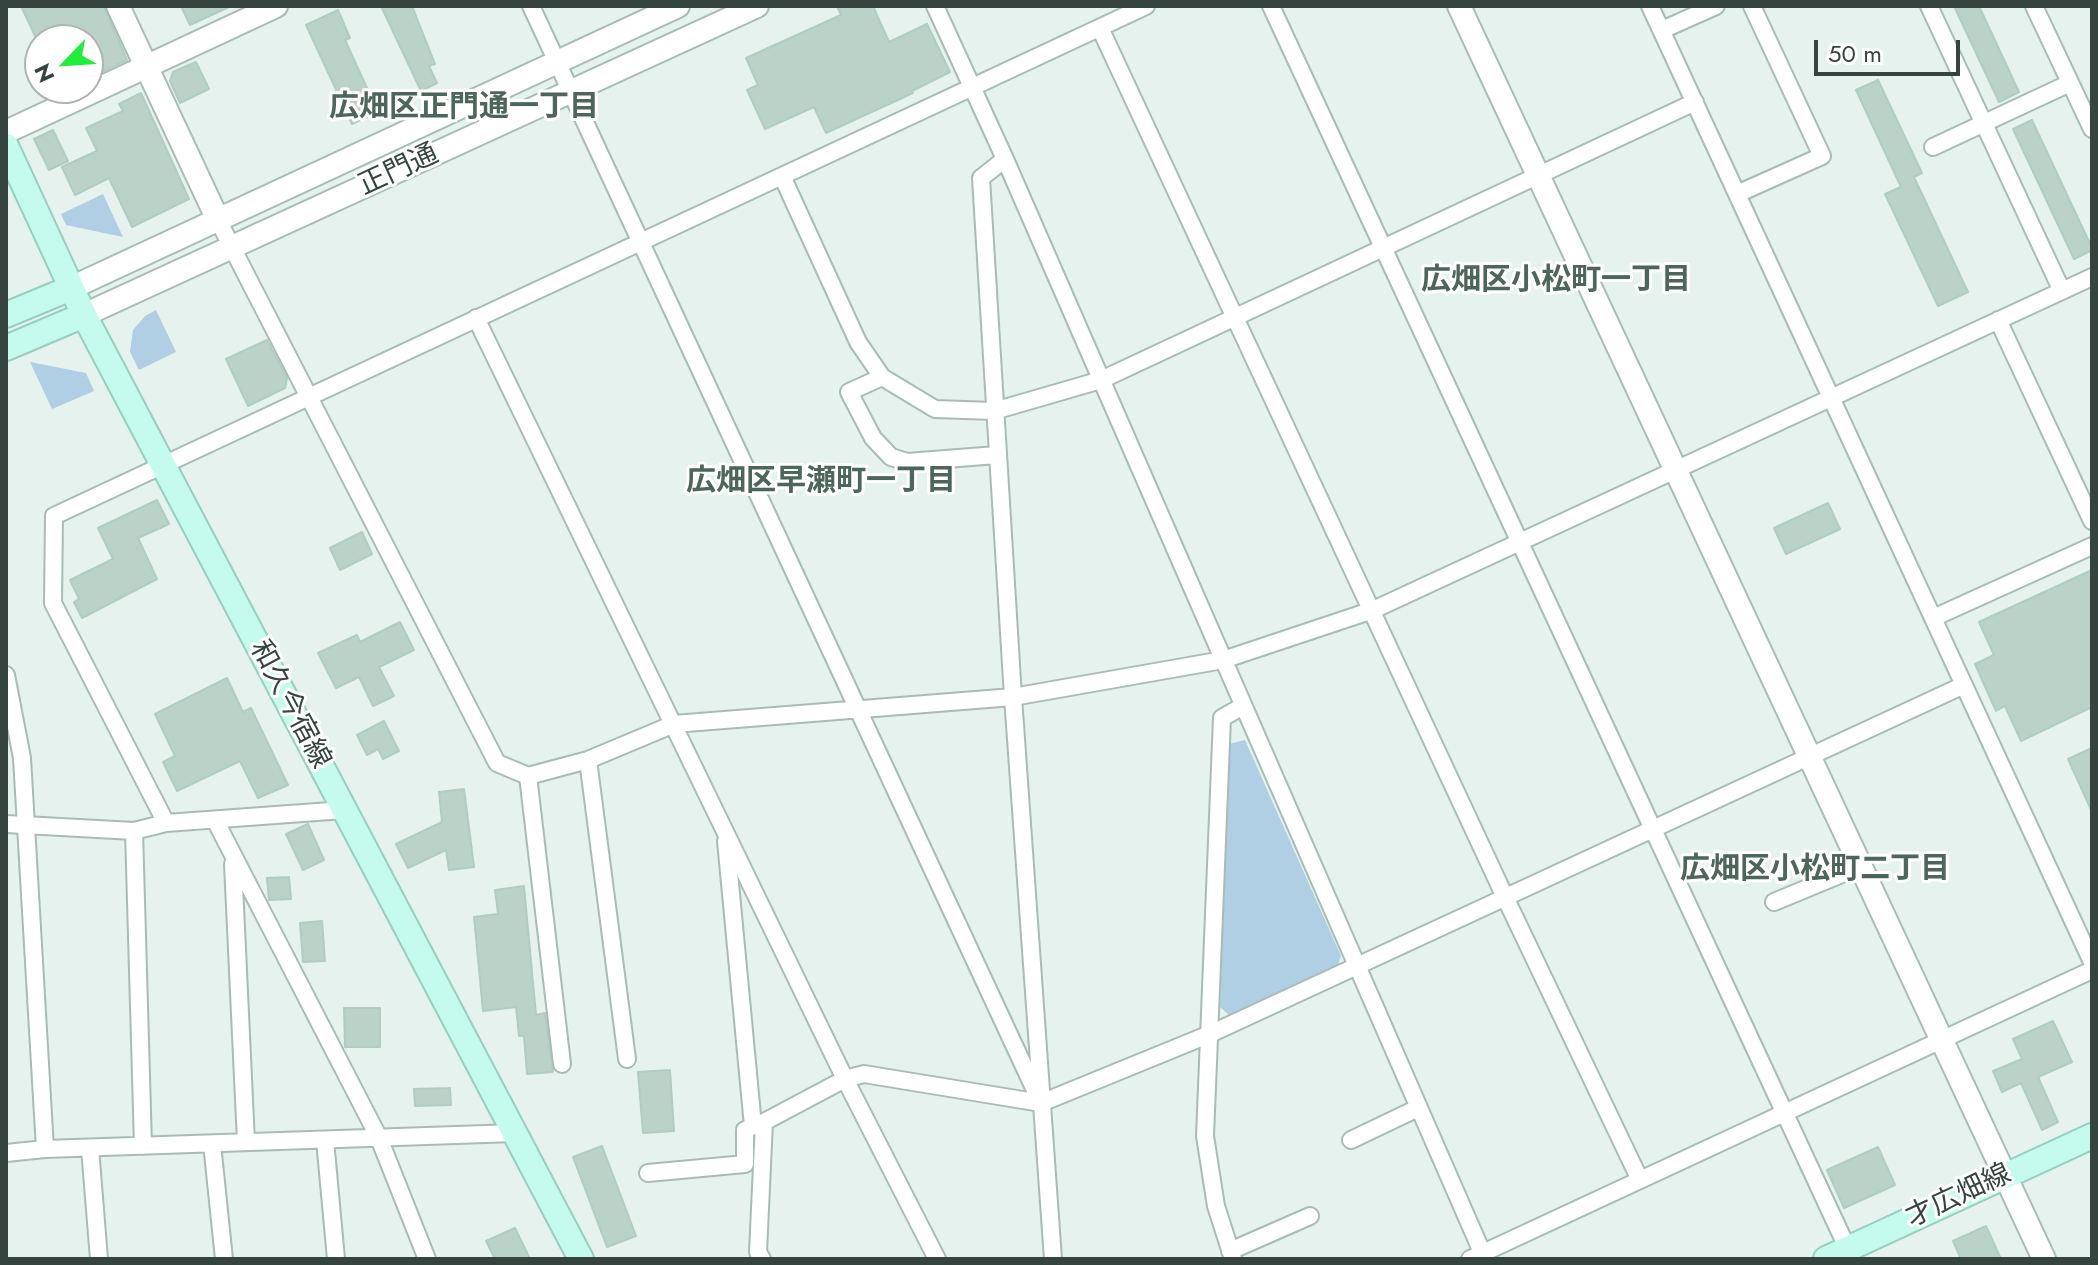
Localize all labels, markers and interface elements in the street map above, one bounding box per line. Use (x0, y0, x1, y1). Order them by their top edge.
north arrow (24, 24, 104, 104)
scale bar (1818, 24, 1964, 74)
text: 50 m (1828, 36, 1882, 71)
text: N (26, 59, 62, 88)
district label: 広畑区正門通一丁目 (329, 91, 599, 127)
street label: 正門通 (354, 138, 444, 204)
district label: 広畑区小松町一丁目 (1421, 264, 1691, 300)
district label: 広畑区早瀬町一丁目 (686, 465, 956, 501)
street label: 和久今宿線 (241, 635, 337, 775)
district label: 広畑区小松町二丁目 (1680, 853, 1950, 889)
street label: 才広畑線 (1901, 1158, 2017, 1236)

